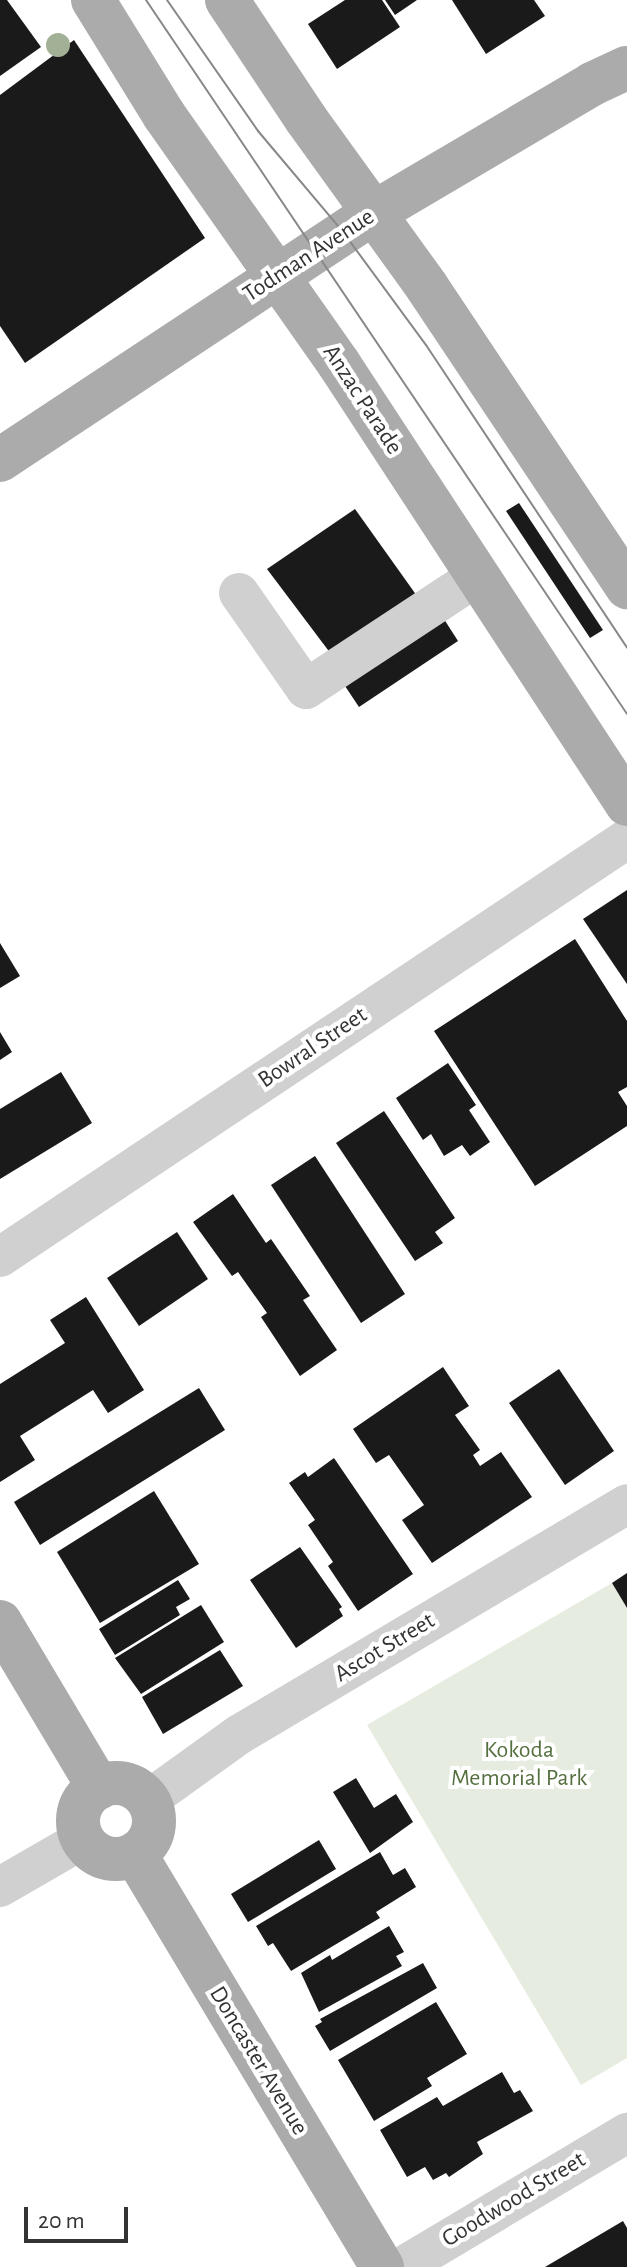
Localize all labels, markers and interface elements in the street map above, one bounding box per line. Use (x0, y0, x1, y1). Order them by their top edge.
street label: Todman Avenue (238, 203, 380, 309)
street label: Anzac Parade (316, 340, 408, 460)
street label: Bowral Street (253, 1001, 373, 1095)
street label: Ascot Street (330, 1607, 440, 1689)
park label: Kokoda Memorial Park (451, 1737, 587, 1793)
street label: Doncaster Avenue (202, 1981, 314, 2141)
street label: Goodwood Street (437, 2146, 591, 2254)
scale bar (28, 2191, 132, 2241)
text: 20 m (38, 2209, 85, 2233)

